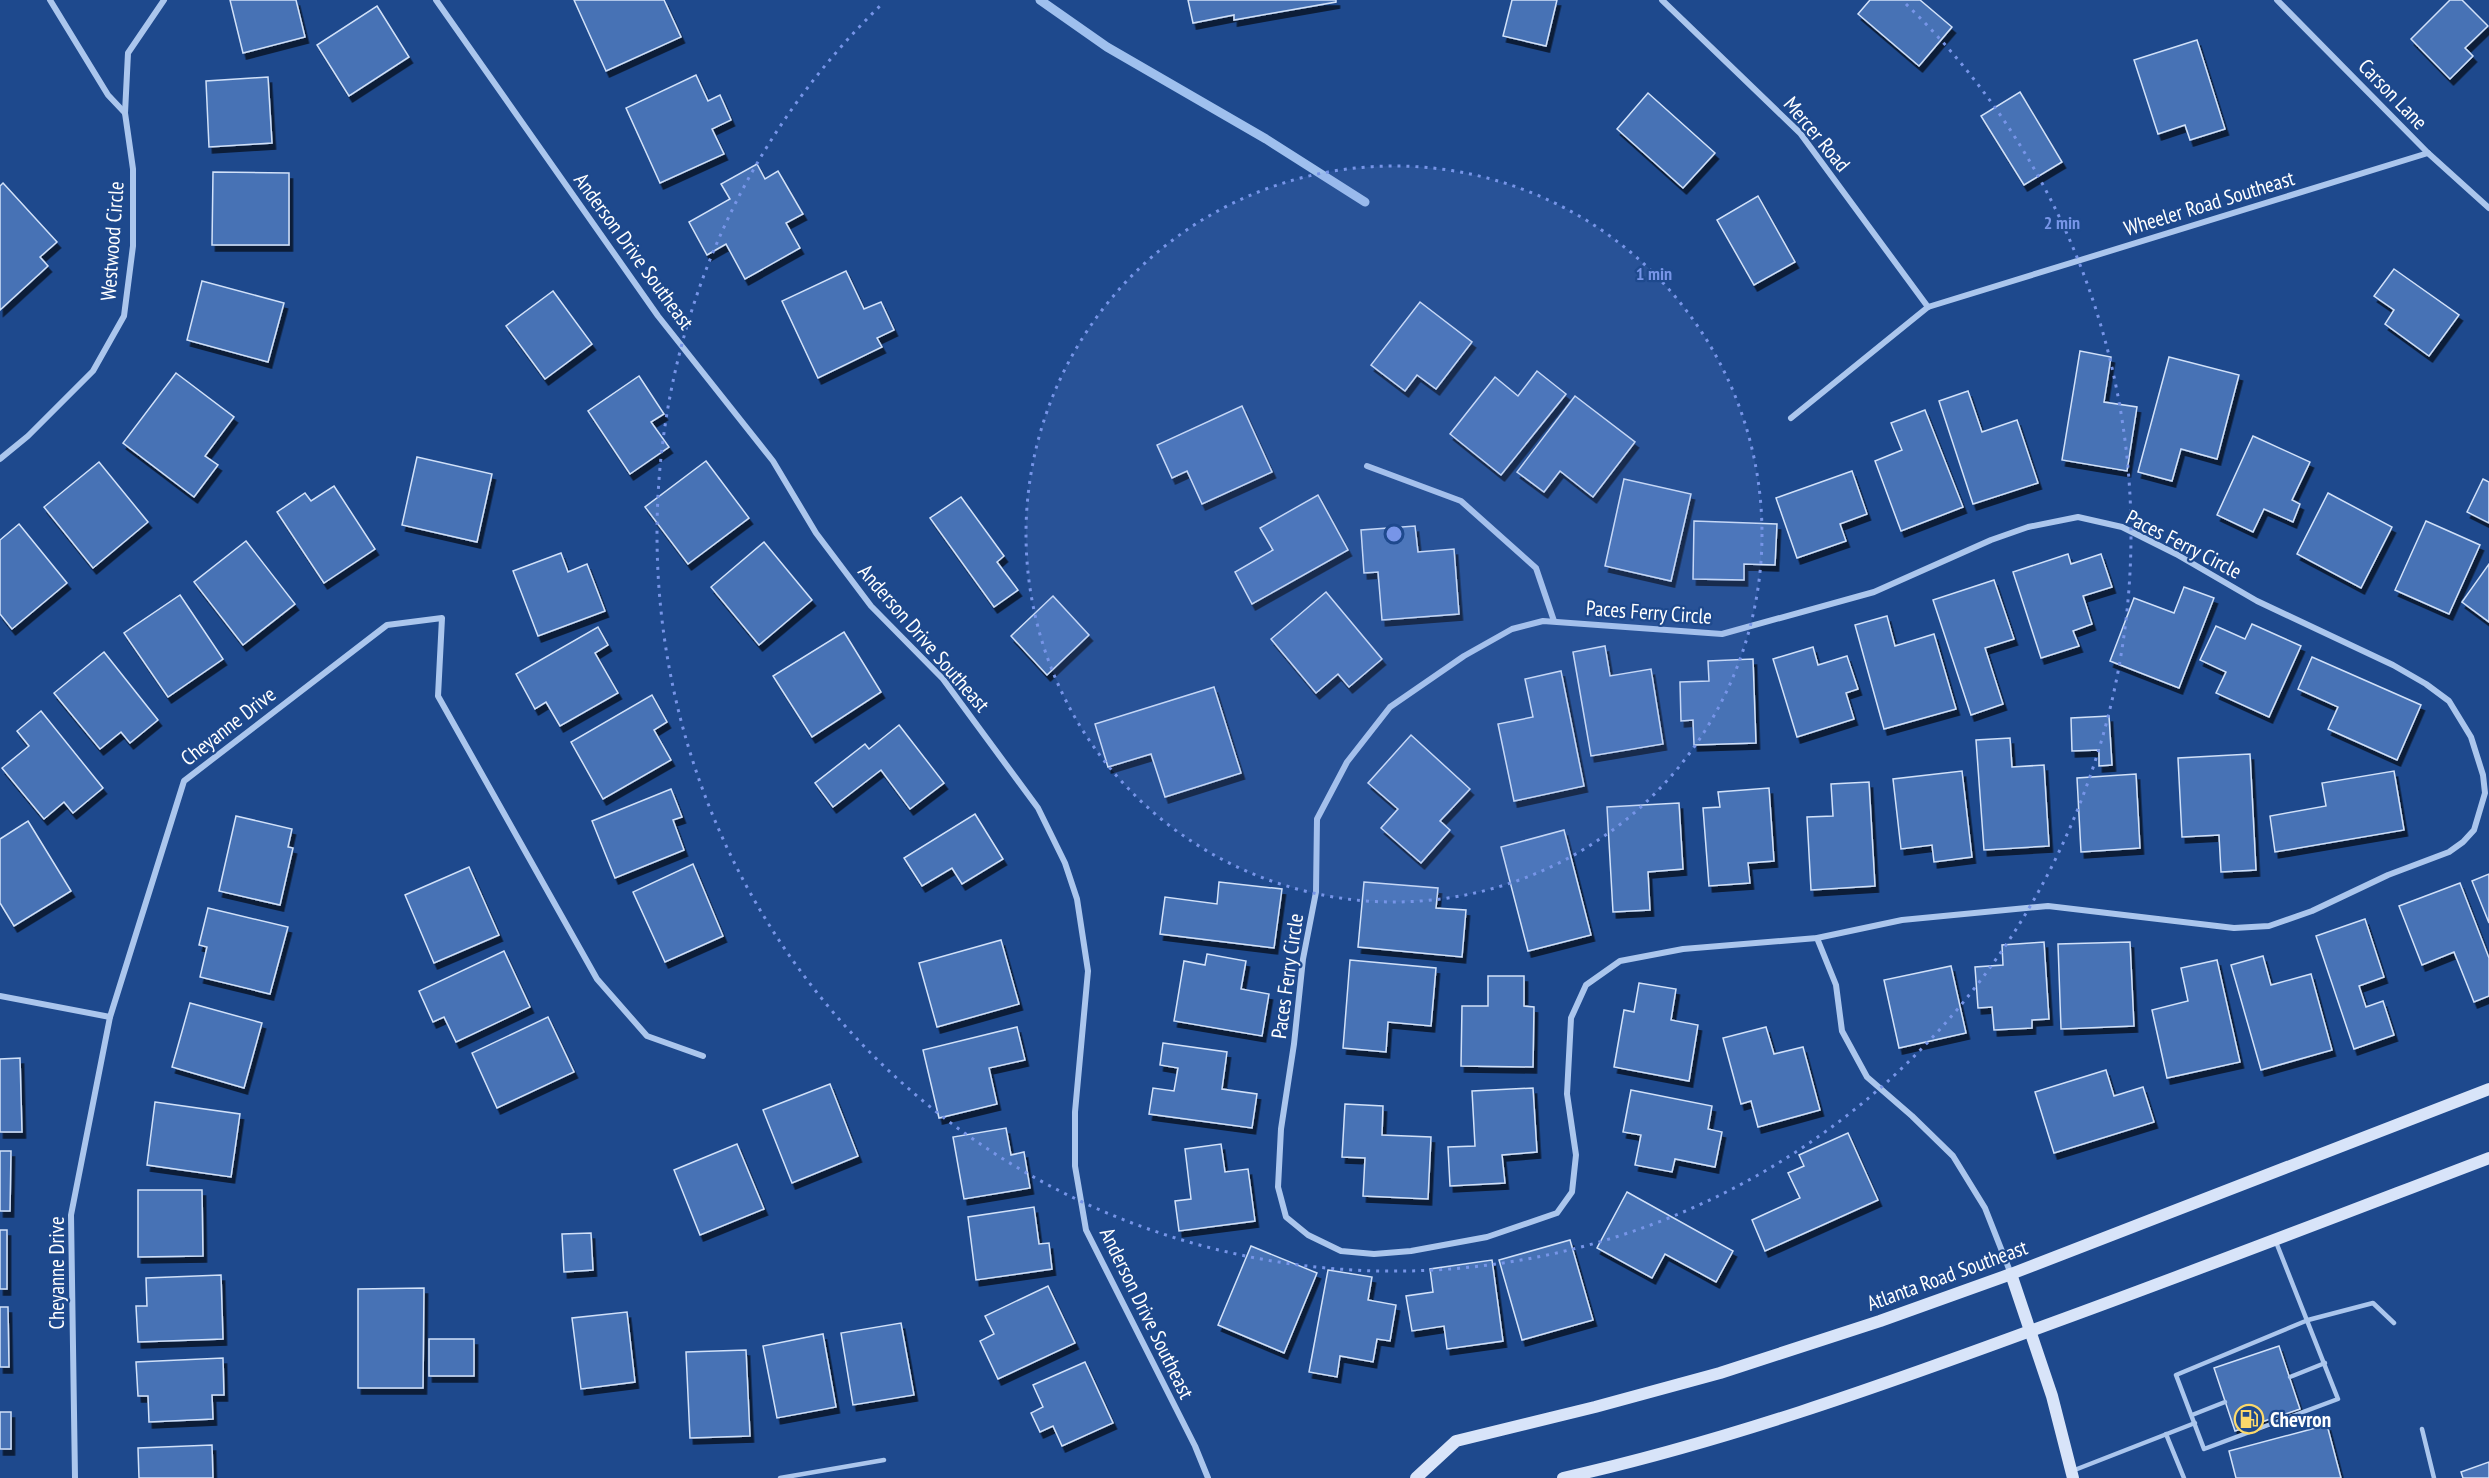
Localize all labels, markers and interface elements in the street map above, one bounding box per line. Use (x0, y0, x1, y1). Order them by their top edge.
street label: Carson Lane (2353, 53, 2433, 135)
street label: Mercer Road (1778, 91, 1856, 177)
street label: Wheeler Road Southeast (2121, 164, 2298, 242)
street label: Anderson Drive Southeast (568, 167, 700, 335)
street label: Westwood Circle (94, 180, 130, 302)
text: 2 min (2044, 211, 2080, 234)
text: 1 min (1636, 262, 1672, 285)
street label: Paces Ferry Circle (2122, 503, 2246, 585)
centre of rings (1384, 524, 1404, 544)
street label: Anderson Drive Southeast (852, 558, 996, 718)
street label: Paces Ferry Circle (1585, 594, 1713, 630)
street label: Cheyanne Drive (175, 681, 281, 771)
street label: Paces Ferry Circle (1265, 912, 1309, 1040)
street label: Cheyanne Drive (43, 1216, 70, 1330)
street label: Anderson Drive Southeast (1094, 1223, 1200, 1403)
street label: Atlanta Road Southeast (1863, 1233, 2031, 1317)
fuel station icon: Chevron (2233, 1403, 2265, 1435)
place label: Chevron (2270, 1406, 2331, 1433)

